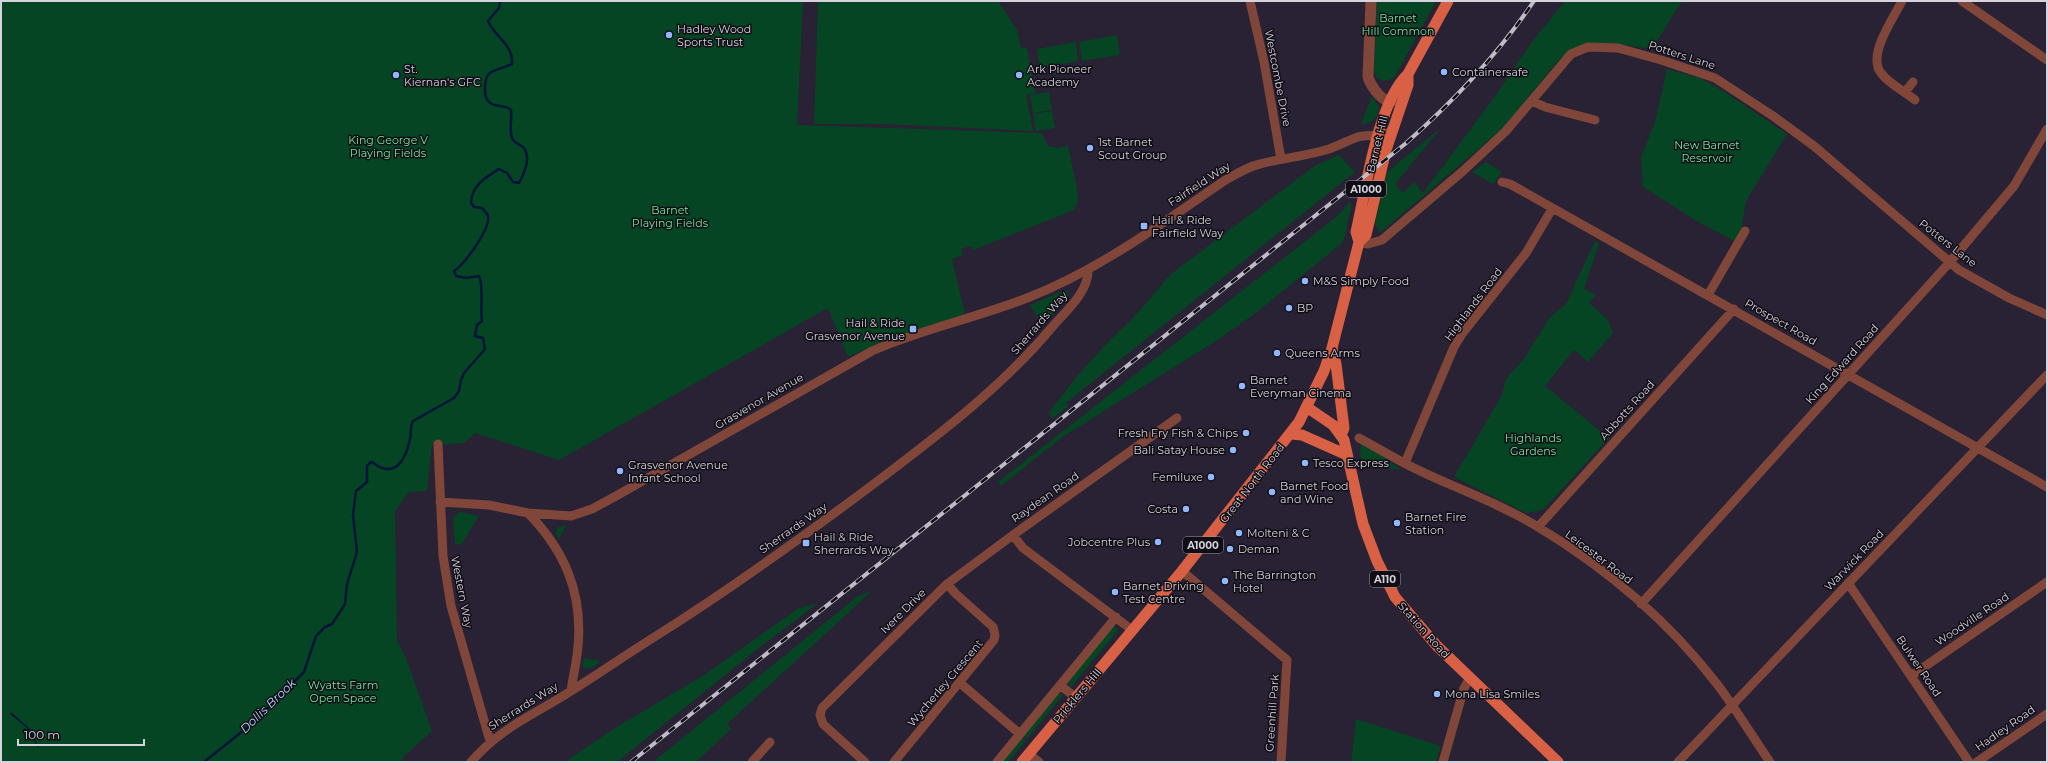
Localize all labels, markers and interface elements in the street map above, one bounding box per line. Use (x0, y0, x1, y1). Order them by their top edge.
park label: Barnet Hill Common (1362, 11, 1434, 38)
place label: Hadley Wood Sports Trust (677, 22, 751, 49)
street label: Westcombe Drive (1262, 28, 1294, 128)
marker: Hadley Wood Sports Trust (664, 30, 674, 40)
street label: Potters Lane (1647, 38, 1718, 73)
place label: St. Kiernan's GFC (404, 62, 481, 89)
place label: Ark Pioneer Academy (1027, 62, 1092, 89)
place label: Containersafe (1452, 65, 1529, 79)
marker: Containersafe (1439, 67, 1449, 77)
marker: St. Kiernan's GFC (391, 70, 401, 80)
marker: Ark Pioneer Academy (1014, 70, 1024, 80)
street label: Barnet Hill (1363, 114, 1391, 174)
park label: King George V Playing Fields (348, 133, 428, 160)
place label: 1st Barnet Scout Group (1098, 135, 1167, 162)
park label: New Barnet Reservoir (1674, 138, 1740, 165)
marker: 1st Barnet Scout Group (1085, 143, 1095, 153)
street label: Fairfield Way (1165, 159, 1233, 209)
road number: A1000 (1346, 181, 1386, 197)
park label: Barnet Playing Fields (632, 203, 709, 230)
place label: Hail & Ride Fairfield Way (1152, 213, 1223, 240)
street label: Potters Lane (1916, 216, 1980, 270)
marker: Hail & Ride Fairfield Way (1139, 221, 1149, 231)
street label: Highlands Road (1441, 265, 1505, 343)
place label: M&S Simply Food (1313, 274, 1409, 288)
marker: M&S Simply Food (1300, 276, 1310, 286)
street label: Sherrards Way (1008, 288, 1070, 358)
street label: Prospect Road (1743, 296, 1819, 348)
place label: BP (1297, 301, 1313, 315)
marker: BP (1284, 303, 1294, 313)
place label: Hail & Ride Grasvenor Avenue (805, 316, 905, 343)
street label: King Edward Road (1802, 321, 1882, 407)
marker: Hail & Ride Grasvenor Avenue (908, 324, 918, 334)
place label: Queens Arms (1285, 346, 1360, 360)
marker: Queens Arms (1272, 348, 1282, 358)
street label: Grasvenor Avenue (712, 370, 806, 432)
place label: Barnet Everyman Cinema (1250, 373, 1351, 400)
street label: Abbotts Road (1597, 377, 1657, 443)
marker: Barnet Everyman Cinema (1237, 381, 1247, 391)
place label: Fresh Fry Fish & Chips (1118, 426, 1239, 440)
marker: Fresh Fry Fish & Chips (1241, 428, 1251, 438)
park label: Highlands Gardens (1505, 431, 1562, 458)
street label: Great North Road (1217, 440, 1287, 526)
place label: Bali Satay House (1134, 443, 1225, 457)
marker: Bali Satay House (1228, 445, 1238, 455)
place label: Tesco Express (1313, 456, 1389, 470)
place label: Grasvenor Avenue Infant School (628, 458, 728, 485)
marker: Tesco Express (1300, 458, 1310, 468)
marker: Grasvenor Avenue Infant School (615, 466, 625, 476)
street label: Raydean Road (1008, 468, 1082, 526)
place label: Femiluxe (1152, 470, 1203, 484)
marker: Femiluxe (1206, 472, 1216, 482)
place label: Barnet Food and Wine (1280, 479, 1349, 506)
marker: Barnet Food and Wine (1267, 487, 1277, 497)
street label: Sherrards Way (756, 499, 830, 557)
place label: Costa (1147, 502, 1178, 516)
marker: Costa (1181, 504, 1191, 514)
place label: Barnet Fire Station (1405, 510, 1467, 537)
marker: Barnet Fire Station (1392, 518, 1402, 528)
place label: Molteni & C (1247, 526, 1310, 540)
street label: Warwick Road (1821, 526, 1887, 594)
street label: Leicester Road (1562, 527, 1636, 587)
marker: Molteni & C (1234, 528, 1244, 538)
place label: Hail & Ride Sherrards Way (814, 530, 893, 557)
place label: Jobcentre Plus (1067, 535, 1151, 549)
marker: Jobcentre Plus (1153, 537, 1163, 547)
road number: A1000 (1183, 537, 1223, 553)
marker: Hail & Ride Sherrards Way (801, 538, 811, 548)
place label: Deman (1238, 542, 1279, 556)
marker: Deman (1225, 544, 1235, 554)
street label: Western Way (448, 555, 476, 629)
place label: The Barrington Hotel (1233, 568, 1316, 595)
road number: A110 (1370, 571, 1400, 587)
marker: The Barrington Hotel (1220, 576, 1230, 586)
place label: Barnet Driving Test Centre (1123, 579, 1204, 606)
street label: Ivere Drive (877, 585, 929, 637)
marker: Barnet Driving Test Centre (1110, 587, 1120, 597)
street label: Woodville Road (1932, 589, 2012, 649)
street label: Station Road (1395, 599, 1453, 661)
street label: Bulwer Road (1893, 633, 1945, 699)
street label: Wycherley Crescent (904, 636, 986, 729)
street label: Pricklers Hill (1050, 666, 1104, 726)
street label: Greenhill Park (1262, 673, 1282, 752)
water label: Dollis Brook (237, 675, 299, 736)
park label: Wyatts Farm Open Space (308, 678, 378, 705)
street label: Sherrards Way (486, 679, 560, 733)
place label: Mona Lisa Smiles (1445, 687, 1540, 701)
marker: Mona Lisa Smiles (1432, 689, 1442, 699)
street label: Hadley Road (1972, 702, 2038, 754)
scale bar (18, 721, 144, 747)
text: 100 m (24, 727, 60, 742)

